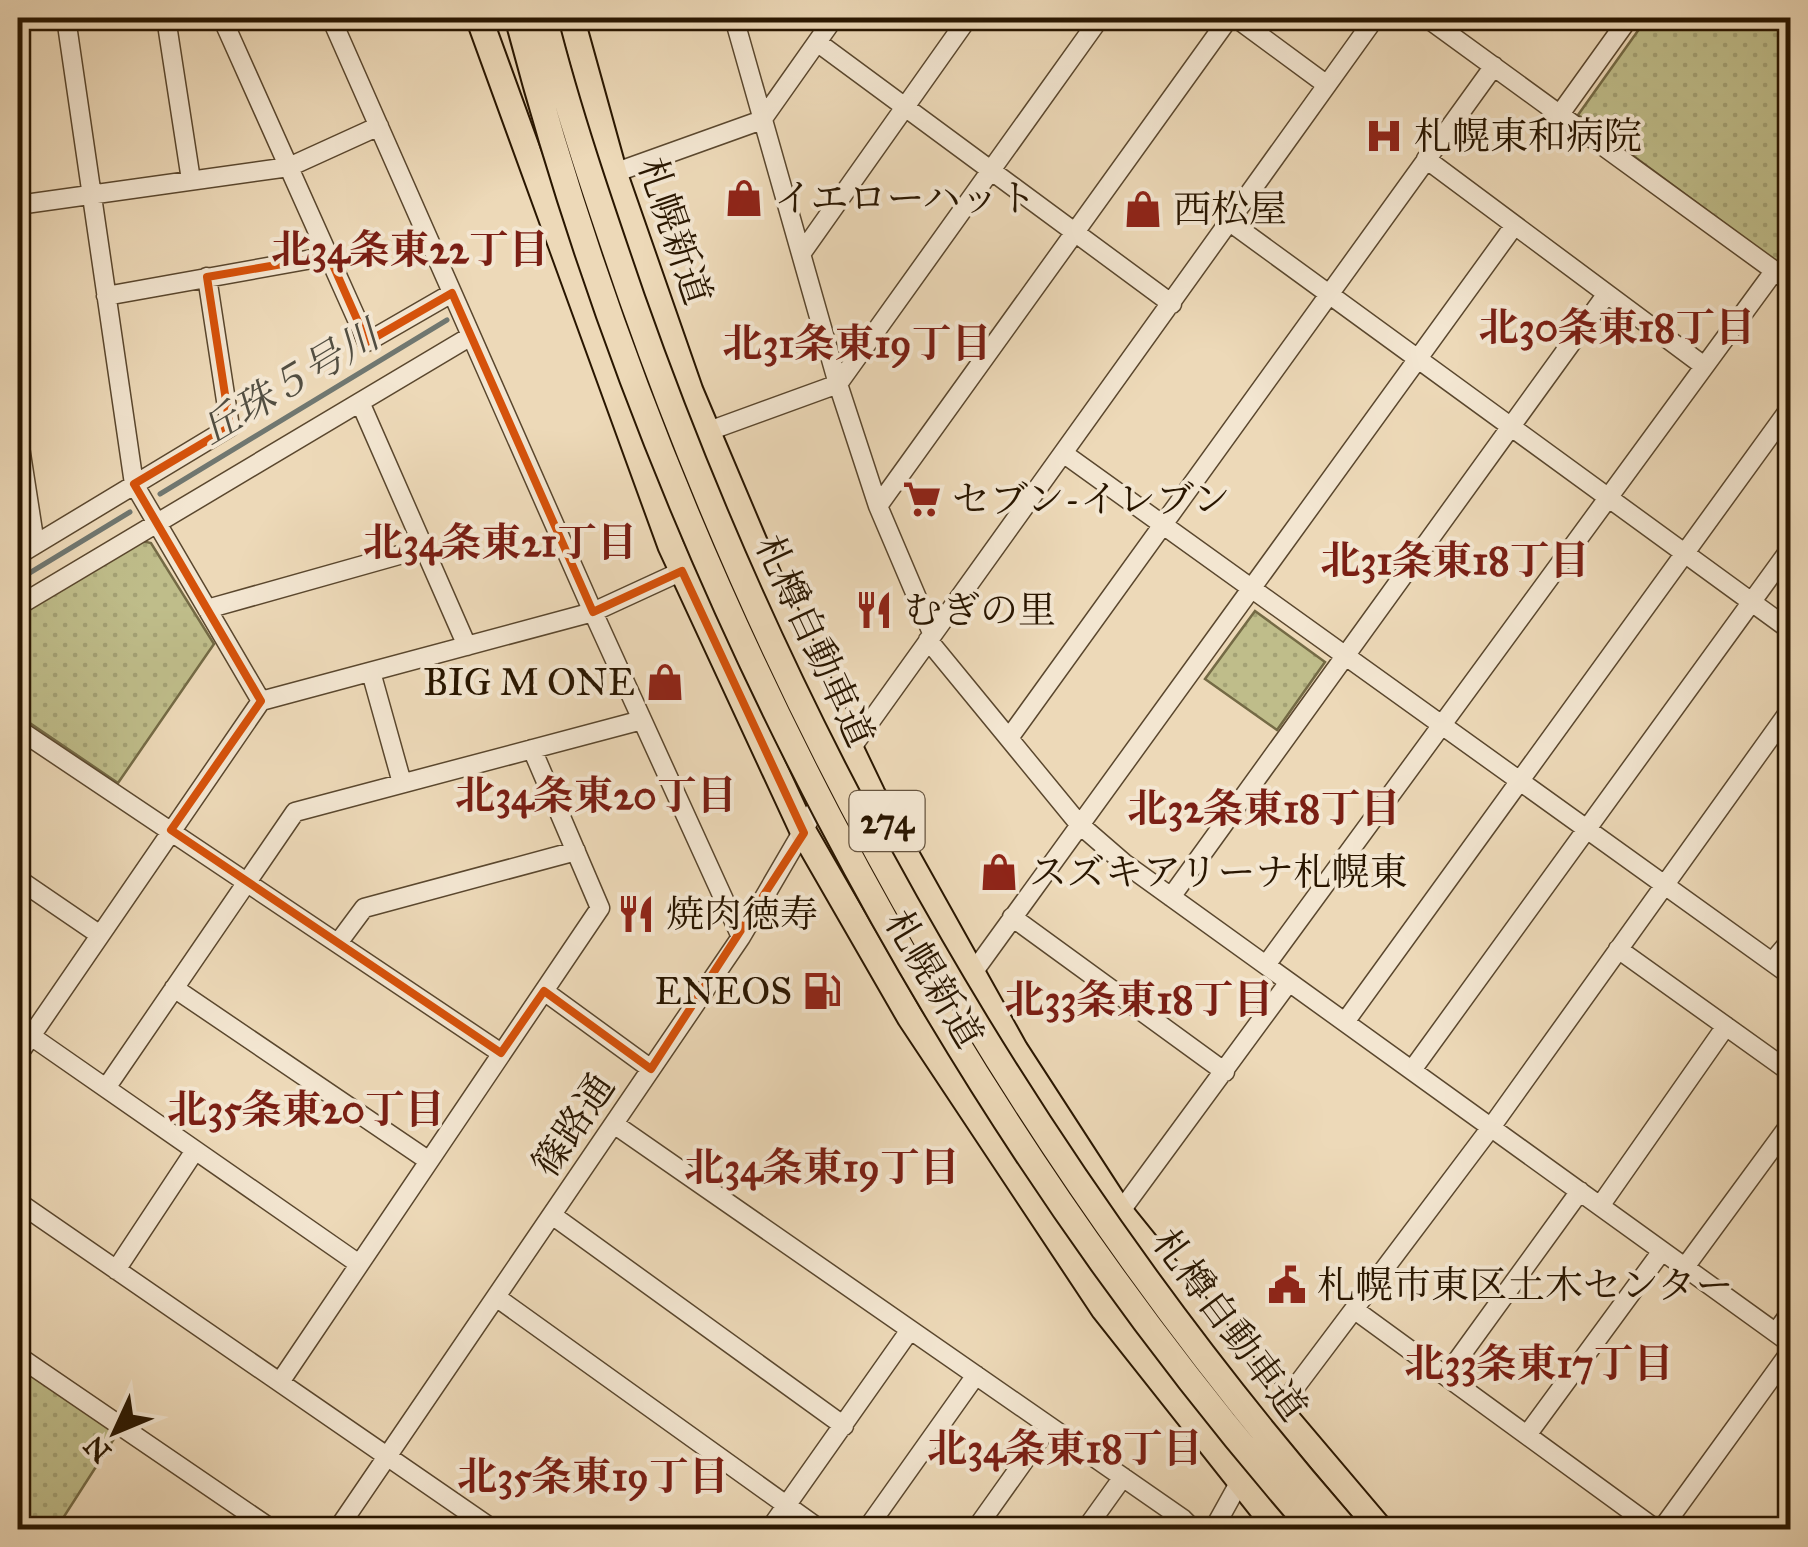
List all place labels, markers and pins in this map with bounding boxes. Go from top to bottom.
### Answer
place label: 札幌東和病院 [1414,113,1642,159]
hospital icon: 札幌東和病院 [1363,115,1405,157]
place label: イエローハット [774,175,1037,221]
shop icon: イエローハット [723,177,765,219]
place label: 西松屋 [1173,186,1287,232]
shop icon: 西松屋 [1122,188,1164,230]
place label: セブン-イレブン [952,476,1231,522]
supermarket icon: セブン-イレブン [901,478,943,520]
place label: むぎの里 [904,587,1056,633]
restaurant icon: むぎの里 [853,589,895,631]
place label: BIG M ONE [423,659,635,705]
shop icon: BIG M ONE [644,661,686,703]
place label: スズキアリーナ札幌東 [1029,849,1407,895]
shop icon: スズキアリーナ札幌東 [978,851,1020,893]
place label: 焼肉徳寿 [666,891,818,937]
restaurant icon: 焼肉徳寿 [615,893,657,935]
place label: ENEOS [655,968,792,1014]
fuel station icon: ENEOS [801,970,843,1012]
place label: 札幌市東区土木センター [1317,1262,1733,1308]
public building icon: 札幌市東区土木センター [1266,1264,1308,1306]

